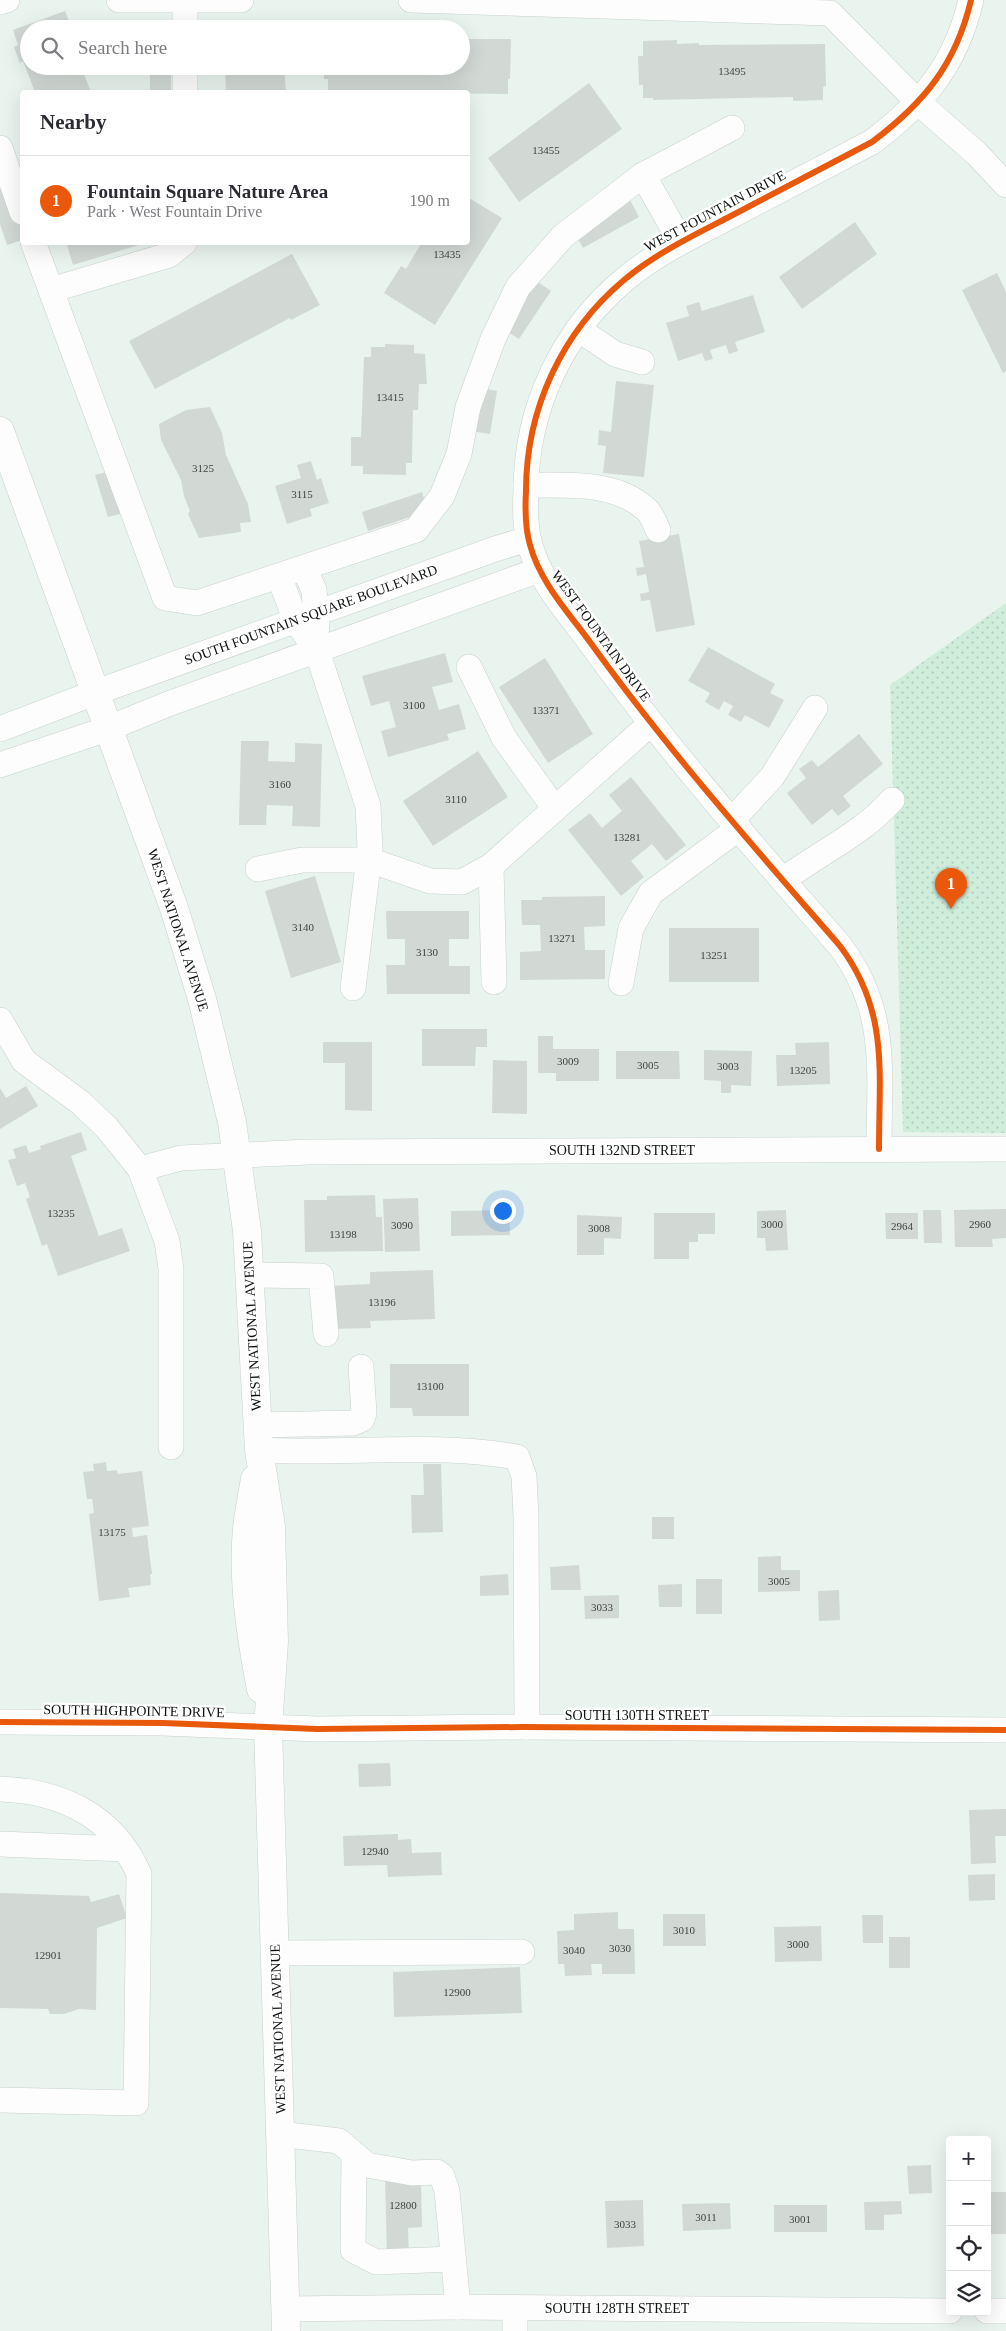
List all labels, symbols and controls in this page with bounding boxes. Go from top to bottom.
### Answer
search box [20,20,470,75]
icon: search [38,34,66,62]
text: Search here [78,37,167,58]
house number: 13495 [718,65,746,77]
text: Nearby [40,110,107,134]
house number: 13455 [532,144,560,156]
street label: WEST FOUNTAIN DRIVE [642,167,788,255]
text: Fountain Square Nature Area [87,181,328,202]
text: 1 [52,192,60,209]
text: 190 m [410,192,450,209]
text: Park · West Fountain Drive [87,203,262,220]
house number: 13435 [433,248,461,260]
house number: 13415 [376,391,404,403]
house number: 3125 [192,462,215,474]
house number: 3115 [291,488,313,500]
street label: SOUTH FOUNTAIN SQUARE BOULEVARD [182,562,440,668]
street label: WEST FOUNTAIN DRIVE [548,568,654,704]
house number: 3100 [403,699,426,711]
house number: 13371 [532,704,560,716]
house number: 3160 [269,778,292,790]
house number: 3110 [445,793,467,805]
house number: 13281 [613,831,641,843]
street label: WEST NATIONAL AVENUE [145,847,211,1013]
pin: 1 [935,868,967,909]
house number: 3140 [292,921,315,933]
house number: 13271 [548,932,576,944]
house number: 3130 [416,946,439,958]
house number: 13251 [700,949,728,961]
house number: 3009 [557,1055,580,1067]
house number: 3005 [637,1059,660,1071]
house number: 3003 [717,1060,740,1072]
house number: 13205 [789,1064,817,1076]
street label: SOUTH 132ND STREET [549,1143,696,1158]
your location [490,1198,516,1224]
house number: 13235 [47,1207,75,1219]
house number: 3000 [761,1218,784,1230]
house number: 2960 [969,1218,992,1230]
house number: 3090 [391,1219,414,1231]
house number: 2964 [891,1220,914,1232]
house number: 3008 [588,1222,611,1234]
house number: 13198 [329,1228,357,1240]
street label: WEST NATIONAL AVENUE [240,1241,264,1411]
house number: 13196 [368,1296,396,1308]
house number: 13100 [416,1380,444,1392]
house number: 13175 [98,1526,126,1538]
house number: 3005 [768,1575,791,1587]
house number: 3033 [591,1601,614,1613]
street label: SOUTH HIGHPOINTE DRIVE [43,1702,225,1720]
street label: SOUTH 130TH STREET [565,1708,710,1723]
house number: 12940 [361,1845,389,1857]
house number: 3010 [673,1924,696,1936]
house number: 3000 [787,1938,810,1950]
house number: 3030 [609,1942,632,1954]
street label: WEST NATIONAL AVENUE [268,1944,288,2114]
house number: 3040 [563,1944,586,1956]
house number: 12901 [34,1949,62,1961]
house number: 12900 [443,1986,471,1998]
map controls [946,2136,991,2316]
button: + [946,2136,991,2181]
button: − [946,2181,991,2226]
house number: 12800 [389,2199,417,2211]
house number: 3011 [695,2211,717,2223]
house number: 3001 [789,2213,811,2225]
house number: 3033 [614,2218,637,2230]
button: locate [946,2226,991,2271]
button: layers [946,2271,991,2316]
street label: SOUTH 128TH STREET [545,2301,690,2316]

